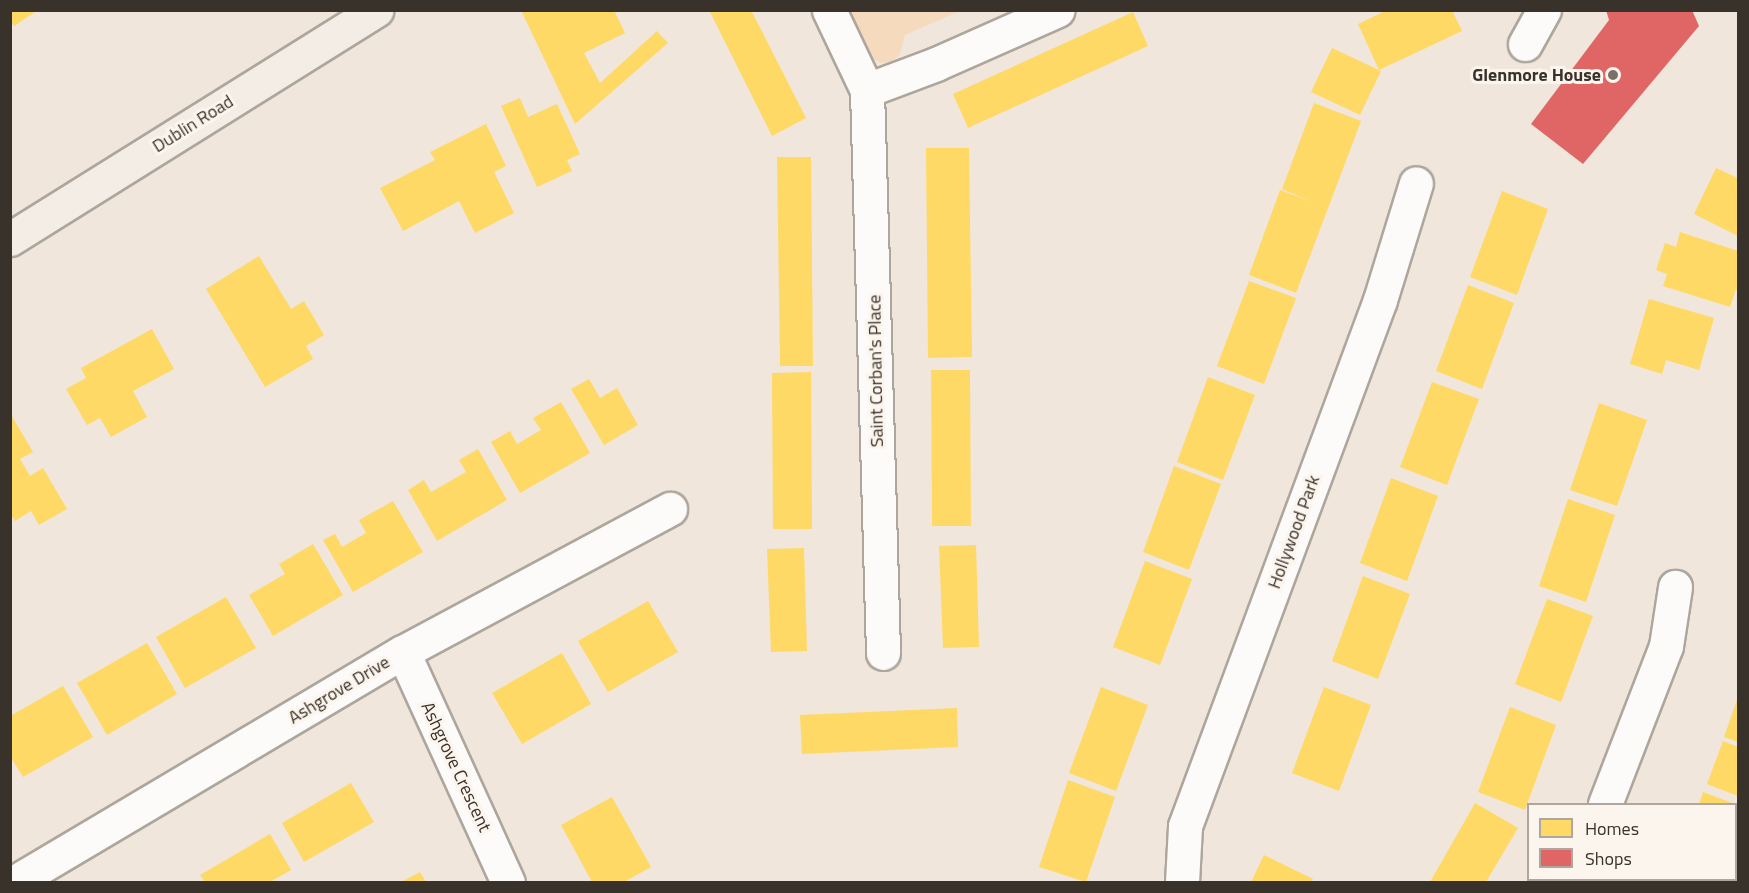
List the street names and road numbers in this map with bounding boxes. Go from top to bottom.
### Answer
street label: Dublin Road [149,91,237,157]
street label: Saint Corban's Place [864,295,888,447]
street label: Hollywood Park [1263,472,1325,592]
street label: Ashgrove Drive [284,651,394,729]
street label: Ashgrove Crescent [416,699,496,835]

